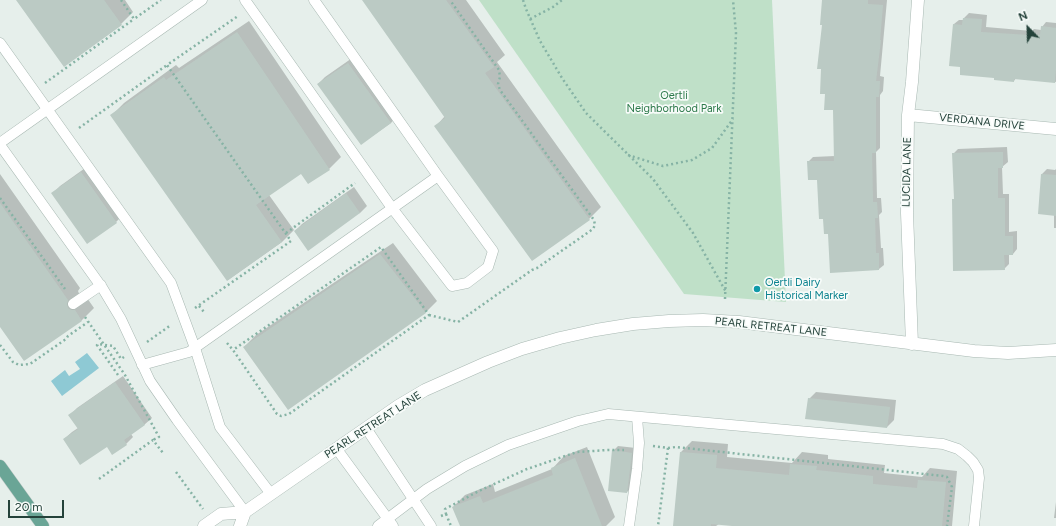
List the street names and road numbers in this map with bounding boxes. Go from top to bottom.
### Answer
street label: VERDANA DRIVE [938,111,1026,133]
street label: LUCIDA LANE [900,137,914,207]
street label: PEARL RETREAT LANE [714,315,828,339]
street label: PEARL RETREAT LANE [322,389,424,461]

